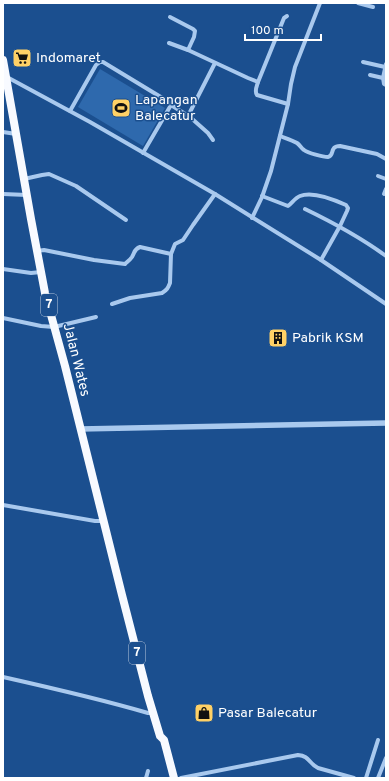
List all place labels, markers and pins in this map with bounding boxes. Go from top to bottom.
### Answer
supermarket icon: Indomaret [11,47,33,69]
place label: Indomaret [36,50,101,67]
place label: Lapangan Balecatur [135,92,198,125]
sports icon: Lapangan Balecatur [110,97,132,119]
building icon: Pabrik KSM [267,327,289,349]
place label: Pabrik KSM [292,330,364,347]
shop icon: Pasar Balecatur [193,702,215,724]
place label: Pasar Balecatur [218,705,318,722]

